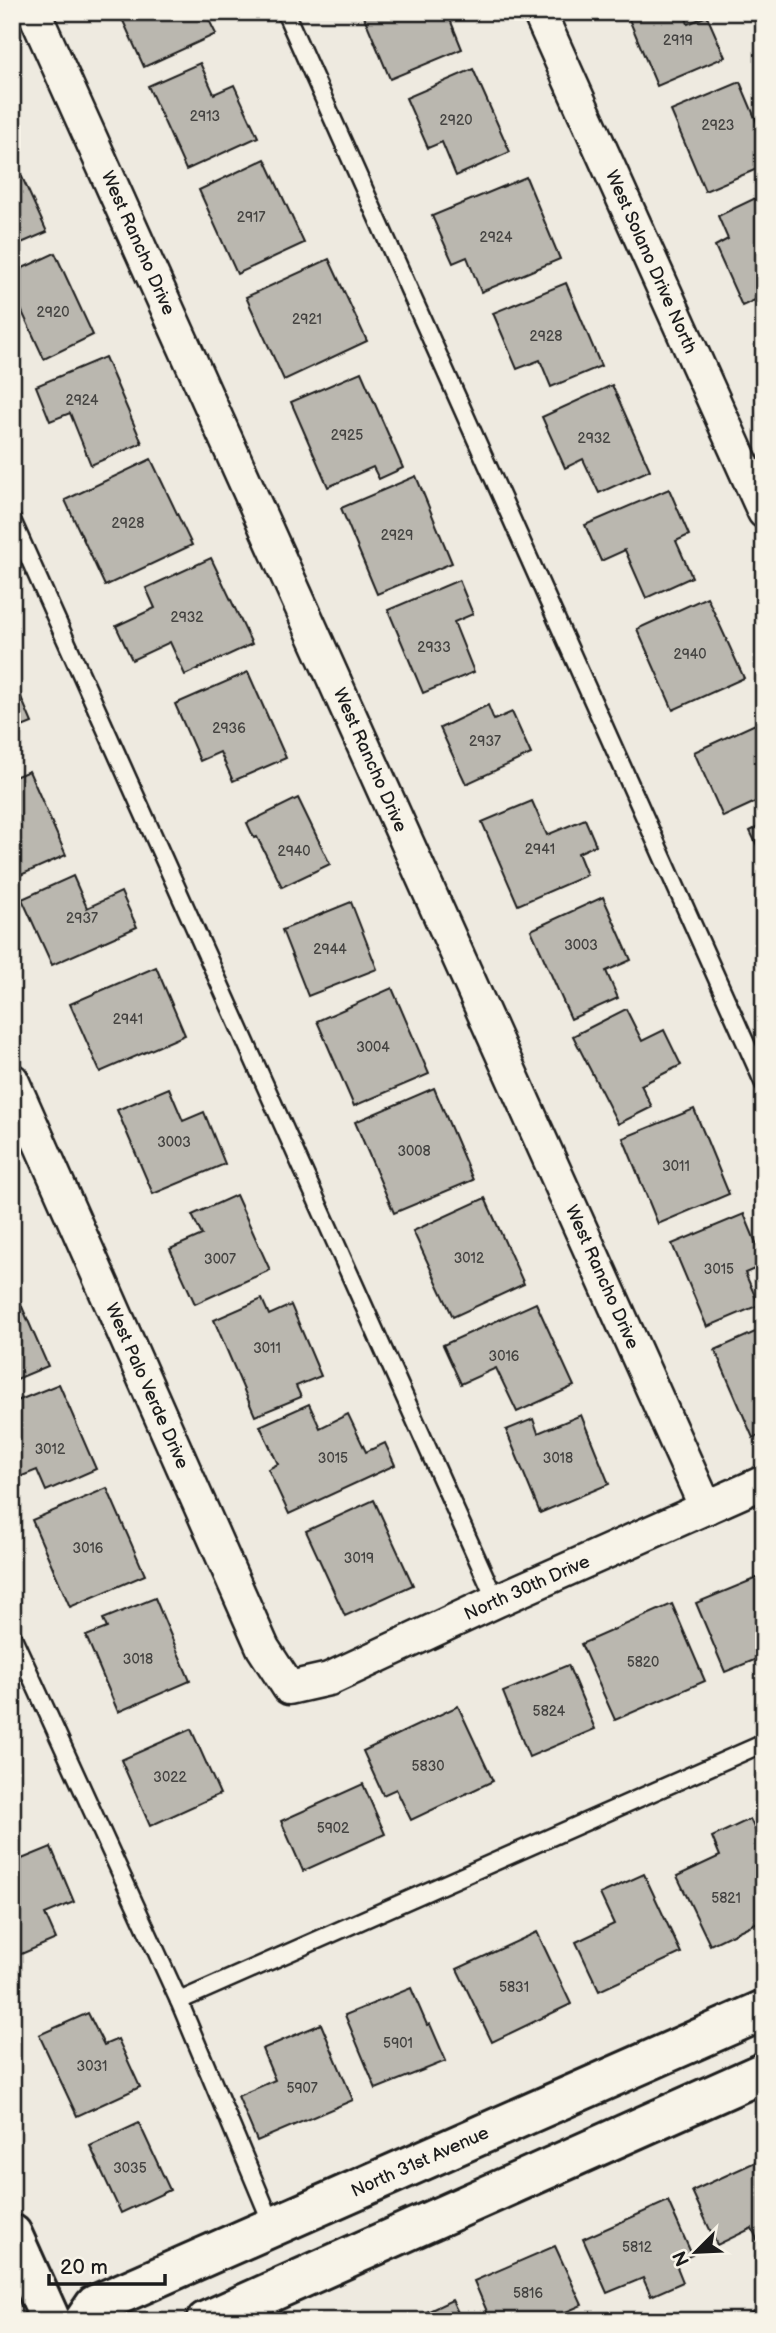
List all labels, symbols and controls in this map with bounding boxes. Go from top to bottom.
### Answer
house number: 2919 [663,32,693,49]
house number: 2913 [190,108,220,125]
house number: 2920 [440,112,472,129]
house number: 2923 [702,117,734,134]
street label: West Solano Drive North [601,167,701,357]
street label: West Rancho Drive [97,168,179,319]
house number: 2917 [237,209,265,226]
house number: 2924 [480,229,513,246]
house number: 2920 [37,304,69,321]
house number: 2921 [292,311,322,328]
house number: 2928 [530,328,562,345]
house number: 2924 [66,392,99,409]
house number: 2925 [331,427,363,444]
house number: 2932 [577,430,611,447]
house number: 2928 [112,515,144,532]
house number: 2929 [381,527,413,544]
house number: 2932 [170,609,204,626]
house number: 2933 [417,639,451,656]
house number: 2940 [673,646,707,663]
street label: West Rancho Drive [329,685,411,836]
house number: 2936 [212,720,246,737]
house number: 2937 [469,733,501,750]
house number: 2941 [525,841,555,858]
house number: 2940 [277,843,311,860]
house number: 2937 [66,910,98,927]
house number: 3003 [564,937,598,954]
house number: 2944 [313,941,347,958]
house number: 2941 [113,1011,143,1028]
house number: 3004 [356,1039,390,1056]
house number: 3003 [157,1134,191,1151]
house number: 3008 [397,1143,431,1160]
house number: 3011 [662,1158,690,1175]
street label: West Rancho Drive [561,1202,643,1353]
house number: 3012 [454,1250,485,1267]
house number: 3007 [204,1251,236,1268]
house number: 3015 [704,1261,734,1278]
street label: West Palo Verde Drive [101,1300,193,1472]
house number: 3011 [253,1340,281,1357]
house number: 3016 [489,1348,520,1365]
house number: 3012 [35,1441,66,1458]
house number: 3015 [318,1450,348,1467]
house number: 3018 [543,1450,573,1467]
house number: 3016 [73,1540,104,1557]
house number: 3019 [344,1550,374,1567]
street label: North 30th Drive [461,1551,593,1625]
house number: 3018 [123,1651,153,1668]
house number: 5820 [627,1654,659,1671]
house number: 5824 [533,1703,566,1720]
house number: 5830 [411,1758,445,1775]
house number: 3022 [153,1769,187,1786]
house number: 5902 [317,1820,350,1837]
house number: 5821 [711,1890,741,1907]
house number: 5831 [499,1979,529,1996]
house number: 5901 [383,2035,413,2052]
house number: 3031 [77,2058,107,2075]
house number: 5907 [286,2080,318,2097]
street label: North 31st Avenue [348,2122,492,2202]
house number: 3035 [113,2160,147,2177]
north arrow [660,2218,730,2288]
house number: 5812 [622,2239,653,2256]
scale bar [49,2242,164,2286]
text: N [668,2247,695,2270]
text: 20 m [60,2255,108,2280]
house number: 5816 [513,2285,544,2302]

